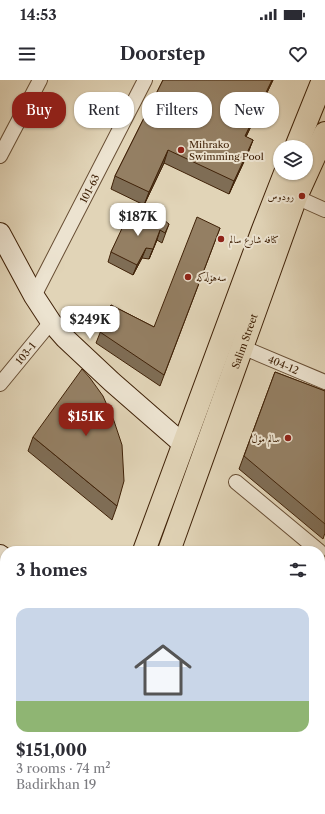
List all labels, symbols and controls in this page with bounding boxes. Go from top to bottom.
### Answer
text: 14:53 [20,5,57,24]
icon: menu [16,43,38,65]
text: Doorstep [120,43,205,65]
icon: heart [287,43,309,65]
chip: Buy [12,92,66,128]
chip: Rent [74,92,134,128]
chip: Filters [142,92,212,128]
chip: New [220,92,279,128]
place label: Mihrako Swimming Pool [189,138,264,163]
map controls [273,140,313,180]
button: layers [273,140,313,180]
marker: Mihrako Swimming Pool [176,145,186,155]
street label: 101-63 [77,172,103,205]
place label: رودوس [268,190,294,203]
marker: رودوس [297,191,307,201]
pin: $187K [110,203,166,237]
text: $187K [119,208,157,224]
place label: كنافه شارع سالم [229,233,279,249]
marker: كنافه شارع سالم [216,234,226,244]
place label: سەهۆڵەکە [196,271,227,284]
marker: سەهۆڵەکە [183,272,193,282]
pin: $249K [62,306,118,340]
text: $249K [70,311,110,327]
street label: Salim Street [229,312,261,371]
street label: 103-1 [13,339,39,367]
street label: 404-12 [266,353,301,377]
pin: $151K [58,403,114,437]
text: $151K [68,408,104,424]
place label: سالم مۆڵ [252,432,280,448]
marker: سالم مۆڵ [283,433,293,443]
icon: filters [287,559,309,581]
text: 3 homes [16,560,87,580]
icon: home [127,634,199,706]
text: $151,000 [16,740,87,760]
text: 3 rooms · 74 m² [16,760,111,776]
text: Badirkhan 19 [16,776,96,792]

